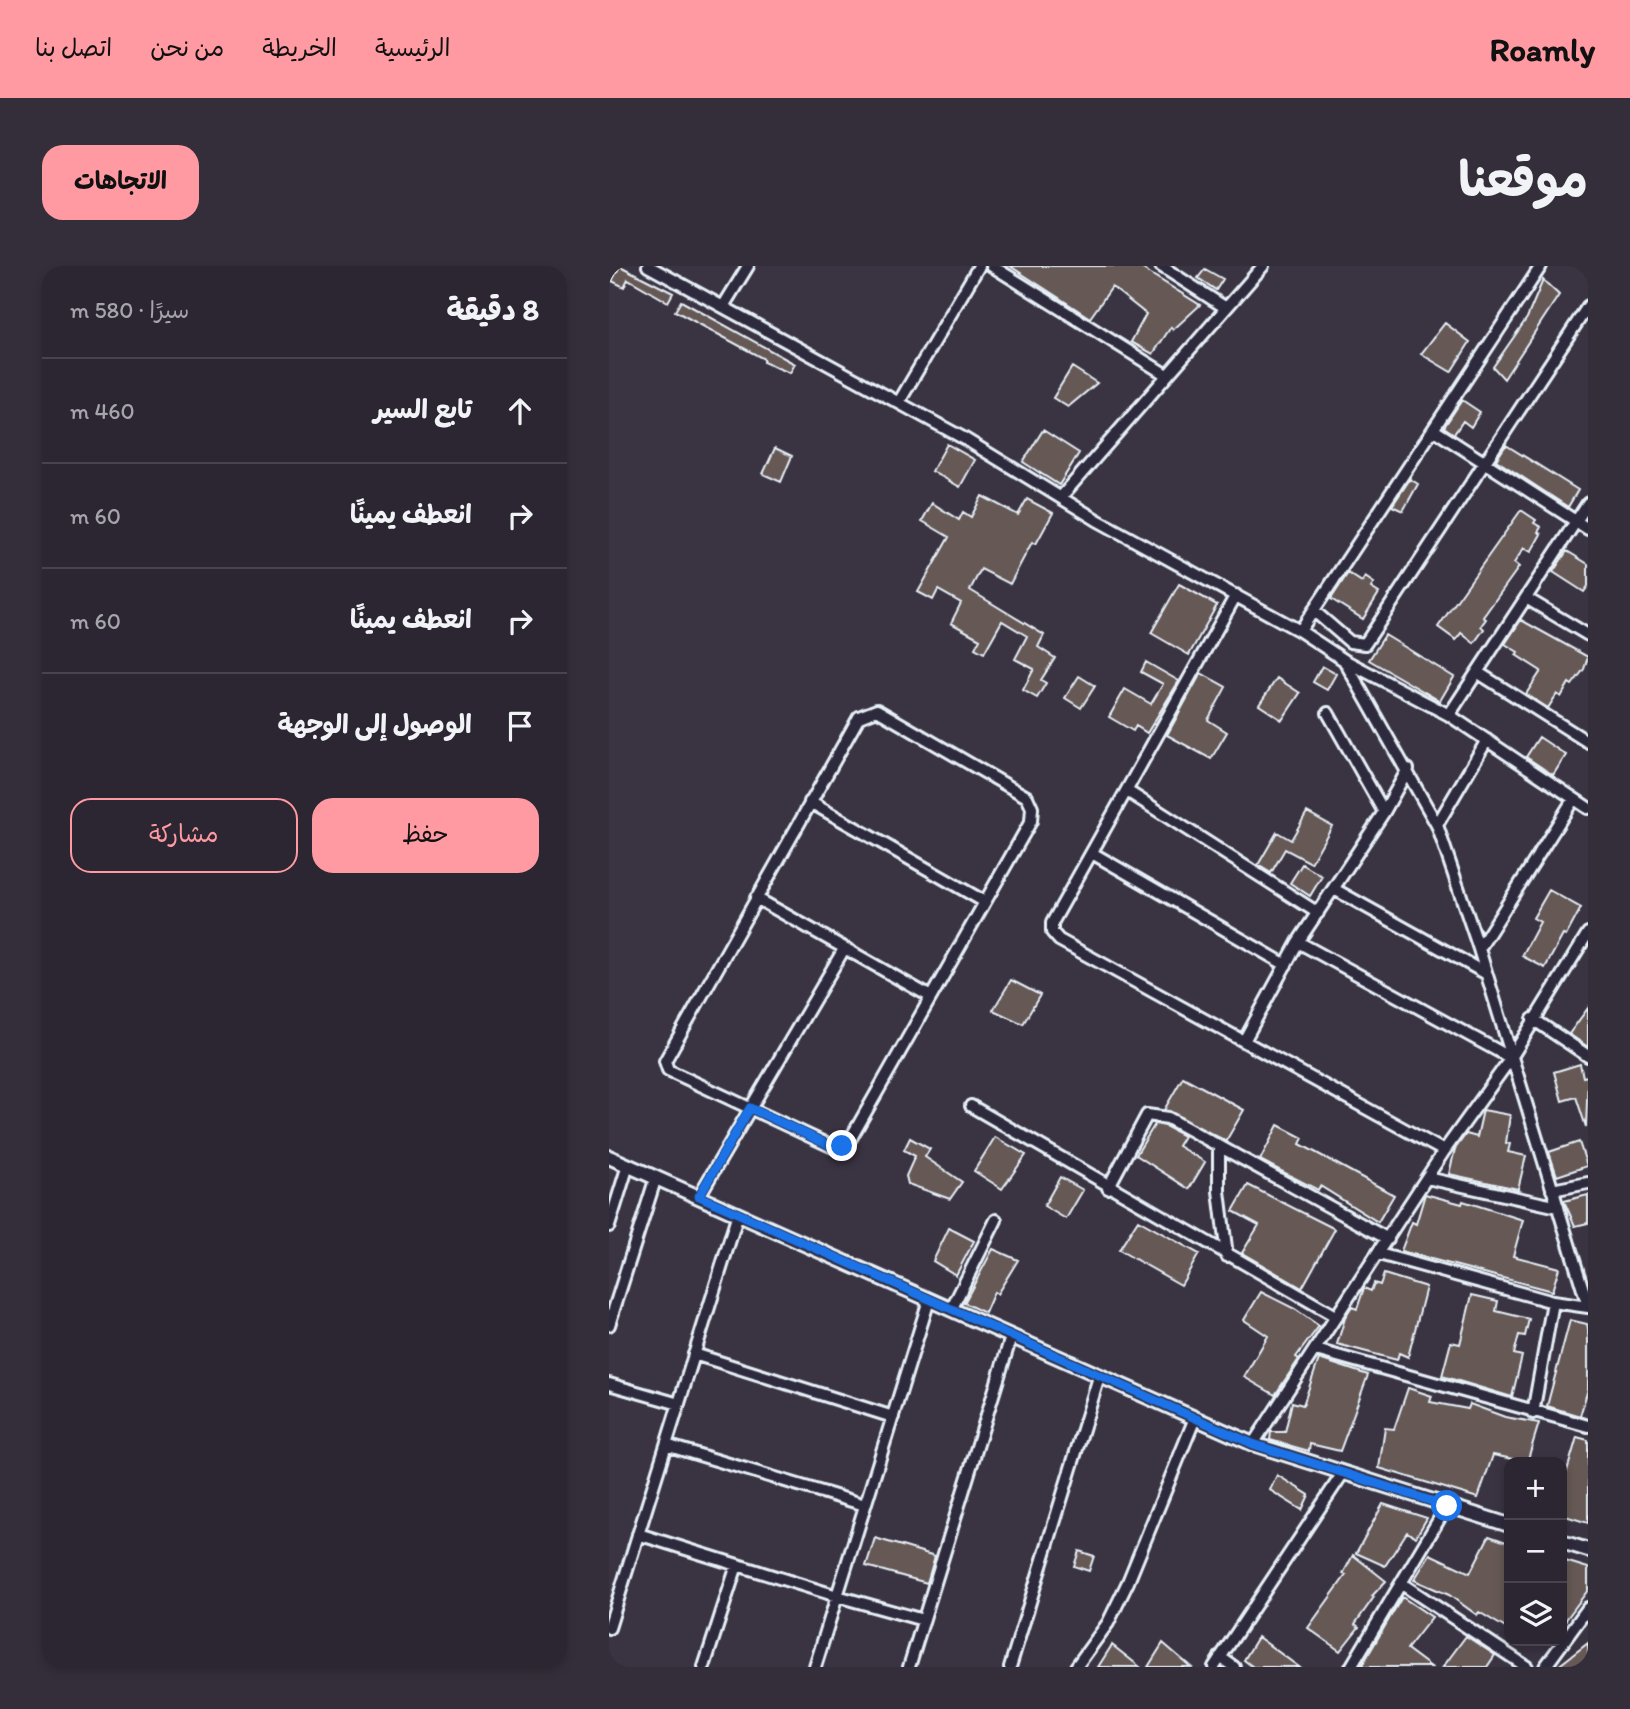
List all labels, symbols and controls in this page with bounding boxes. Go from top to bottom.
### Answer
text: Roamly [1489,30,1595,69]
text: اتصل بنا [35,33,112,62]
text: من نحن [150,33,224,62]
text: الخريطة [262,33,337,62]
text: الرئيسية [375,33,450,62]
button: الاتجاهات [42,145,199,220]
text: موقعنا [1458,149,1588,208]
text: 8 دقيقة [447,291,539,328]
text: سيرًا · 580 m [70,296,189,324]
icon: ahead [501,392,539,430]
text: تابع السير [374,393,472,425]
text: 460 m [70,397,135,425]
icon: right [501,497,539,535]
text: انعطف يمينًا [350,498,472,530]
text: 60 m [70,502,121,530]
icon: right [501,602,539,640]
text: انعطف يمينًا [350,603,472,635]
text: 60 m [70,607,121,635]
icon: arrive [501,707,539,745]
text: الوصول إلى الوجهة [278,708,472,740]
button: مشاركة [70,798,298,873]
button: حفظ [312,798,539,873]
route end [826,1130,857,1161]
map controls [1504,1457,1567,1646]
button: + [1504,1457,1567,1520]
route start [1431,1490,1462,1521]
button: − [1504,1520,1567,1583]
button: layers [1504,1583,1567,1646]

